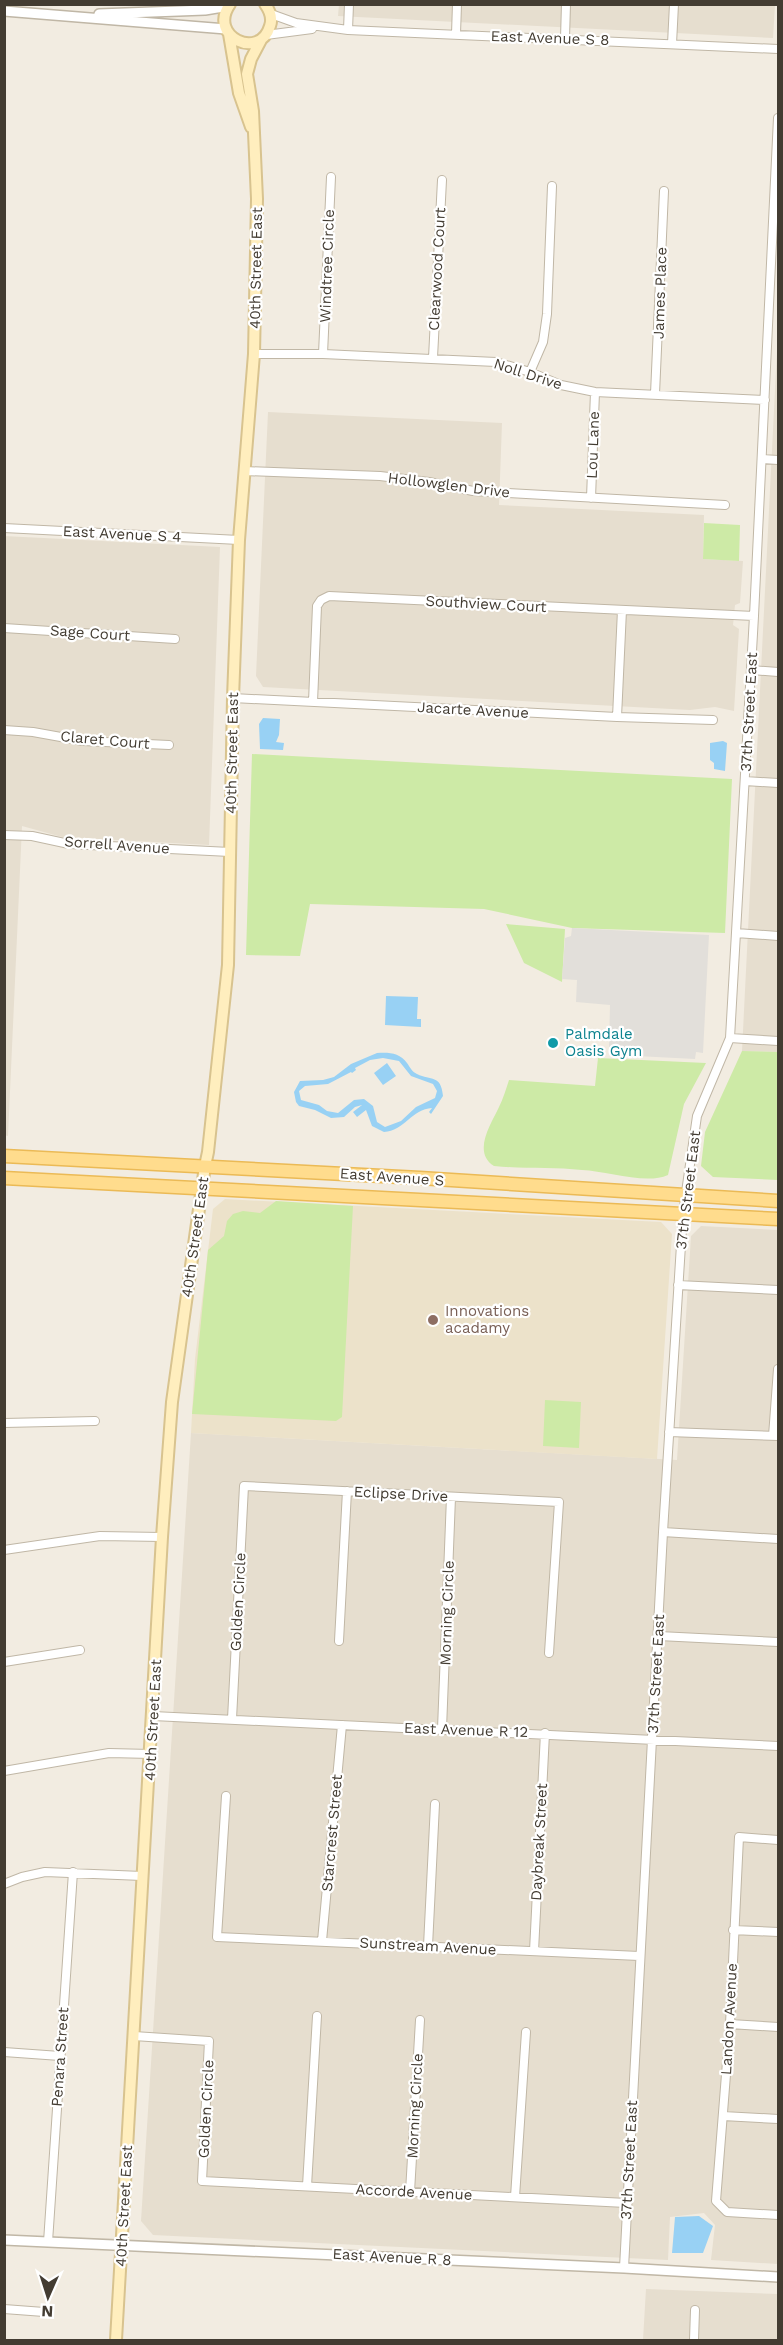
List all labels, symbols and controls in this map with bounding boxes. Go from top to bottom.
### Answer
street label: East Avenue S 8 [490,27,610,49]
street label: 40th Street East [246,206,266,329]
street label: Clearwood Court [425,206,449,331]
street label: Windtree Circle [316,209,338,323]
street label: James Place [649,247,671,339]
street label: Noll Drive [491,354,565,394]
street label: Lou Lane [583,411,603,479]
street label: Hollowglen Drive [387,469,511,501]
street label: East Avenue S 4 [62,522,182,546]
street label: Southview Court [425,592,548,616]
street label: Sage Court [49,621,131,645]
street label: 37th Street East [737,651,761,772]
street label: 40th Street East [222,691,242,814]
street label: Jacarte Avenue [417,698,529,722]
street label: Claret Court [60,727,151,753]
street label: Sorrell Avenue [64,832,170,858]
place label: Palmdale Oasis Gym [565,1025,642,1060]
marker: Palmdale Oasis Gym [546,1036,560,1050]
street label: 37th Street East [672,1129,704,1251]
street label: East Avenue S [339,1164,445,1190]
street label: 40th Street East [178,1175,212,1299]
place label: Innovations acadamy [445,1302,529,1337]
marker: Innovations acadamy [426,1313,440,1327]
street label: Eclipse Drive [353,1483,449,1505]
street label: Golden Circle [226,1552,250,1652]
street label: Morning Circle [436,1560,458,1666]
street label: 37th Street East [644,1613,668,1734]
street label: 40th Street East [141,1658,165,1781]
street label: East Avenue R 12 [404,1719,528,1741]
street label: Starcrest Street [318,1773,346,1892]
street label: Daybreak Street [527,1782,551,1901]
street label: Sunstream Avenue [359,1933,497,1959]
street label: Landon Avenue [717,1963,741,2075]
street label: Penara Street [48,2006,73,2107]
street label: Morning Circle [403,2053,427,2159]
street label: Golden Circle [194,2059,218,2159]
street label: 37th Street East [617,2099,641,2220]
street label: 40th Street East [112,2144,136,2267]
street label: Accorde Avenue [355,2180,473,2204]
street label: East Avenue R 8 [332,2245,452,2269]
north arrow [18,2267,78,2327]
text: N [41,2302,54,2321]

